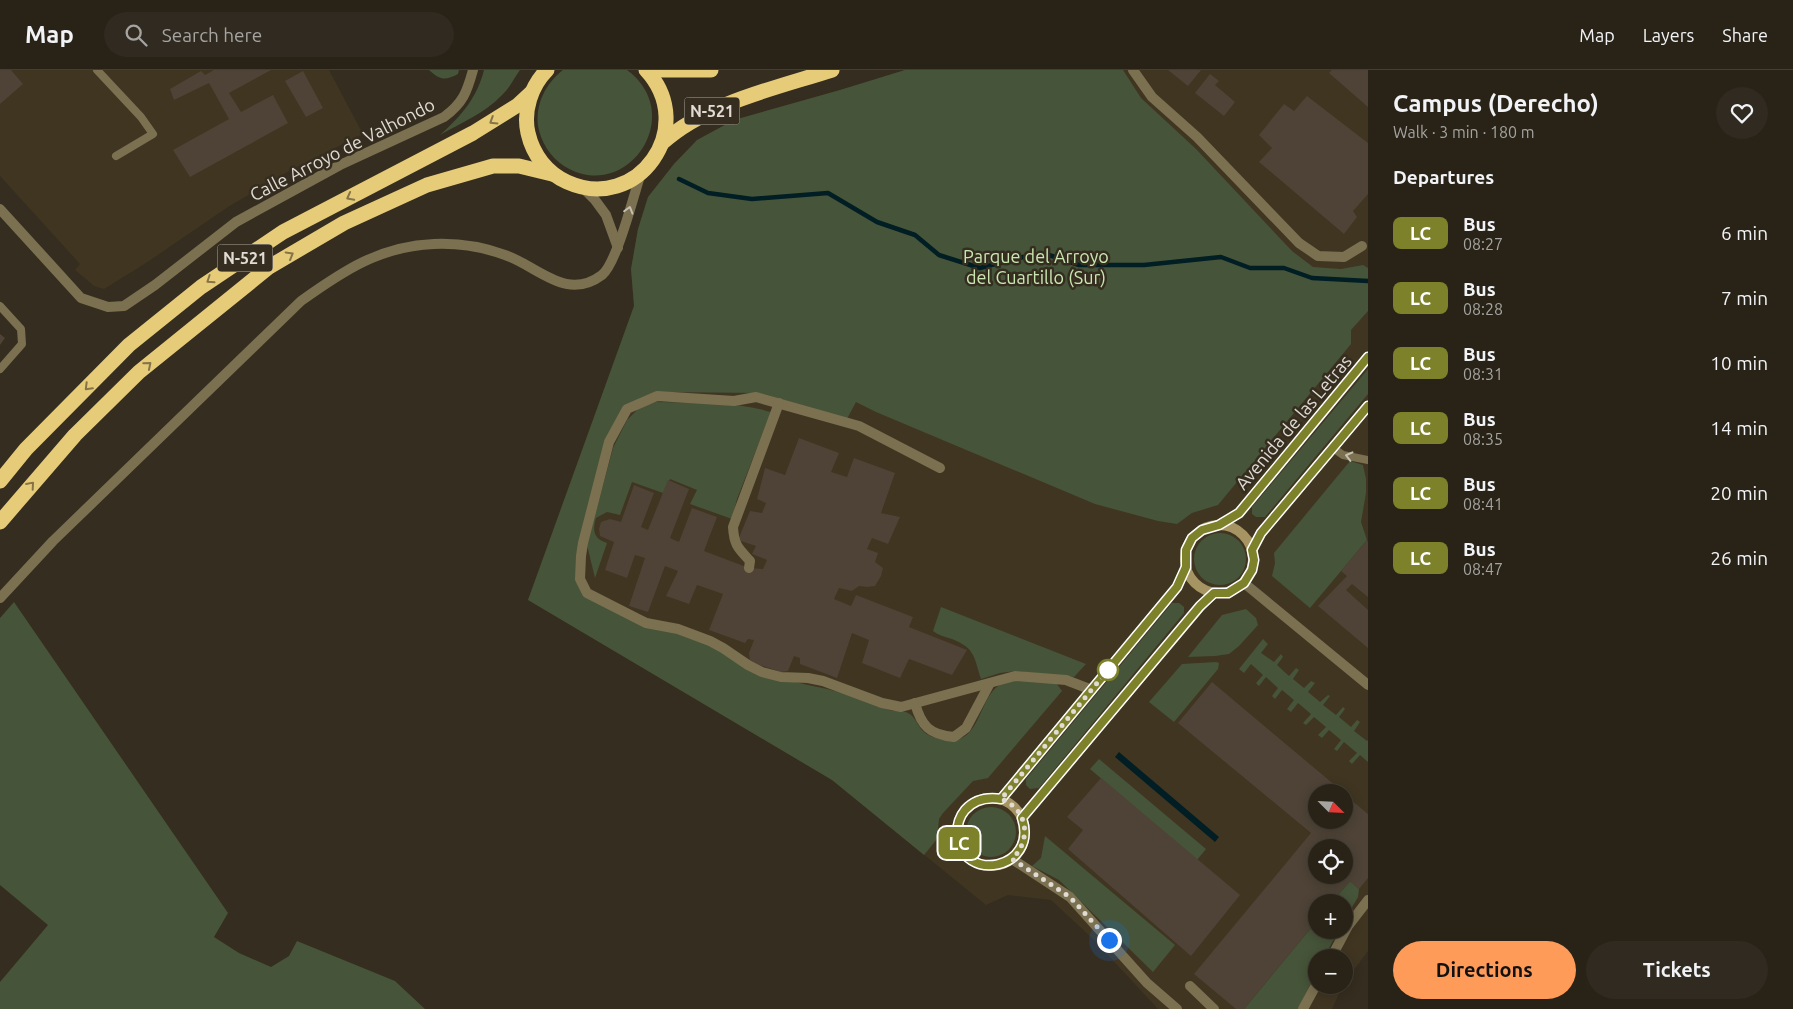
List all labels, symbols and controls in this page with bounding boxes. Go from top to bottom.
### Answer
search box [104,12,454,57]
text: Map [25,21,74,48]
icon: search [122,21,150,49]
text: Search here [162,24,262,46]
text: Map [1579,25,1615,45]
text: Layers [1643,25,1694,45]
text: Share [1722,25,1768,45]
button: heart [1716,87,1768,139]
text: Campus (Derecho) [1393,90,1599,117]
street label: Calle Arroyo de Valhondo [246,94,438,204]
road number: N-521 [684,97,740,124]
one-way arrow [489,114,498,124]
text: Walk · 3 min · 180 m [1393,123,1535,141]
text: Departures [1393,166,1494,188]
one-way arrow [346,191,355,201]
one-way arrow [623,207,633,215]
text: Bus [1463,213,1496,235]
text: 6 min [1721,222,1768,244]
text: LC [1410,223,1431,243]
text: 08:27 [1463,235,1503,253]
road number: N-521 [218,244,272,272]
park label: Parque del Arroyo del Cuartillo (Sur) [963,246,1109,288]
one-way arrow [285,251,294,261]
one-way arrow [207,274,216,284]
text: Bus [1463,278,1496,300]
text: 7 min [1721,287,1768,309]
text: LC [1410,288,1431,308]
text: 08:28 [1463,300,1503,318]
text: Bus [1463,343,1496,365]
street label: Avenida de las Letras [1231,351,1355,493]
text: 10 min [1710,352,1768,374]
text: LC [1410,353,1431,373]
one-way arrow [142,362,151,370]
text: 08:31 [1463,365,1503,383]
one-way arrow [85,381,94,390]
text: Bus [1463,408,1496,430]
text: 14 min [1710,417,1768,439]
text: LC [1410,418,1431,438]
text: 08:35 [1463,430,1503,448]
one-way arrow [1346,451,1354,461]
text: Bus [1463,473,1496,495]
one-way arrow [26,481,35,490]
text: 20 min [1710,482,1768,504]
text: LC [1410,483,1431,503]
text: 08:41 [1463,495,1503,513]
text: Bus [1463,538,1496,560]
text: 26 min [1710,547,1768,569]
text: LC [1410,548,1431,568]
text: 08:47 [1463,560,1503,578]
unlabelled marker [1097,659,1119,681]
north arrow [1308,784,1352,829]
map controls [1308,784,1353,994]
line badge: LC [936,827,982,859]
text: LC [949,833,970,853]
button: locate [1308,839,1353,884]
button: + [1308,894,1353,939]
your location [1097,928,1122,953]
button: Directions [1393,941,1576,999]
button: Tickets [1586,941,1768,999]
button: − [1308,949,1353,994]

